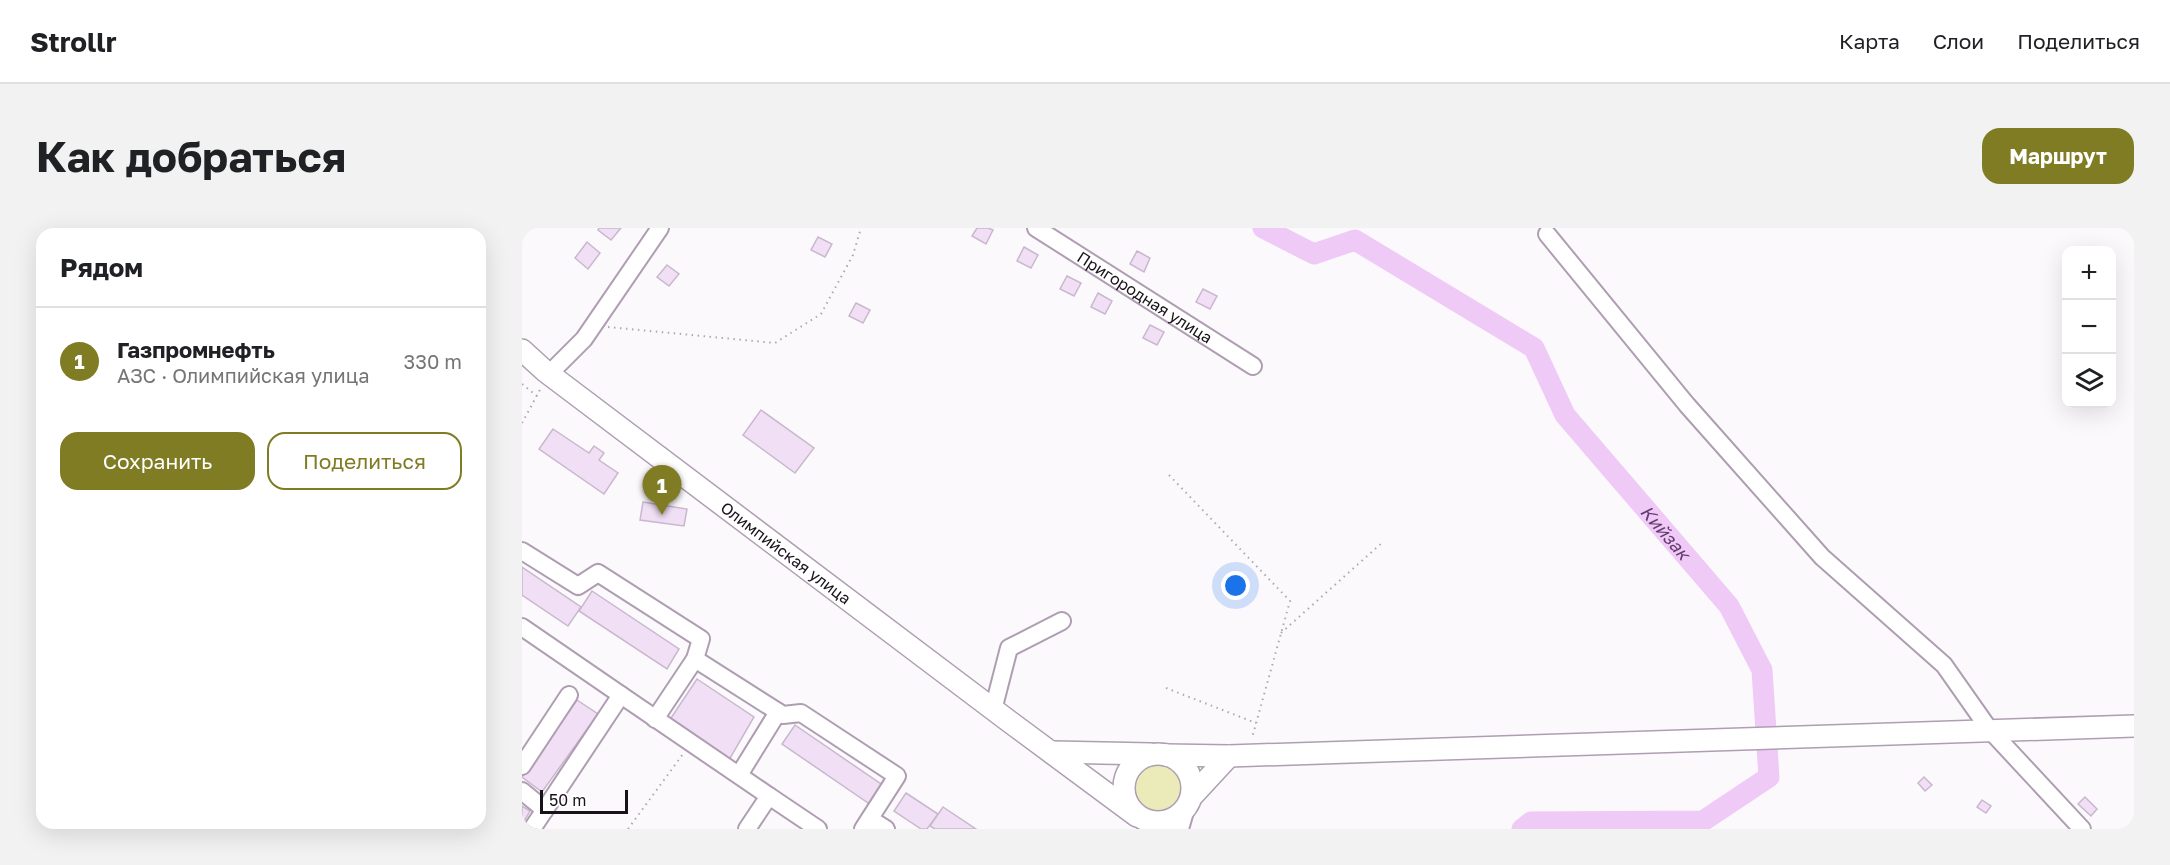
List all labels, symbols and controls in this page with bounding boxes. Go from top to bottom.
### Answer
text: Strollr [30,25,117,58]
text: Карта [1839,28,1900,54]
text: Слои [1933,28,1984,54]
text: Поделиться [2017,28,2140,54]
button: Маршрут [1982,128,2134,184]
text: Как добраться [36,131,346,181]
map controls [2062,246,2116,408]
button: + [2062,246,2116,300]
street label: Пригородная улица [1074,247,1216,348]
text: Рядом [60,252,143,283]
button: − [2062,300,2116,354]
text: Газпромнефть [117,336,275,363]
text: 1 [74,349,85,373]
text: 330 m [404,349,462,373]
button: layers [2062,354,2116,408]
text: АЗС · Олимпийская улица [117,363,370,387]
button: Сохранить [60,432,255,490]
button: Поделиться [267,432,462,490]
pin: 1 [642,466,682,515]
street label: Олимпийская улица [717,497,855,608]
water label: Кийзак [1636,501,1697,566]
your location [1221,571,1250,600]
scale bar [540,787,628,814]
text: 50 m [549,790,586,810]

